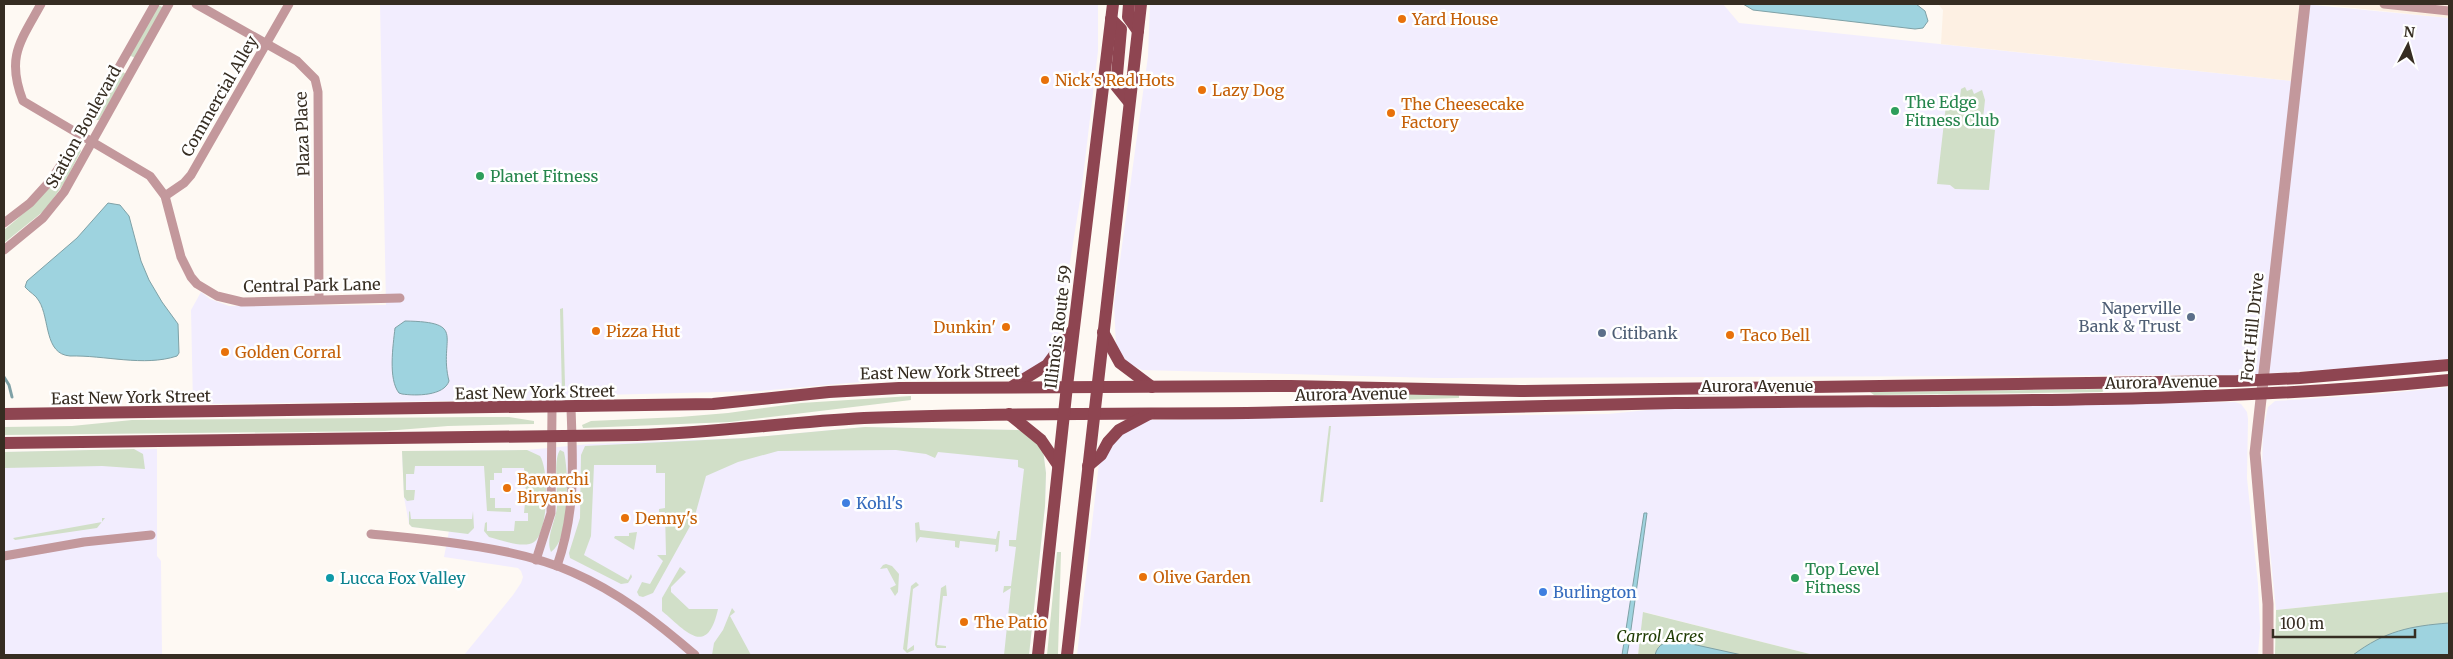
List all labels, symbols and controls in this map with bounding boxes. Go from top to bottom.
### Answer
place label: Yard House [1411,9,1498,29]
marker: Yard House [1396,13,1408,25]
north arrow [2383,20,2433,70]
text: N [2403,23,2416,42]
street label: Commercial Alley [176,31,262,160]
street label: Station Boulevard [41,62,125,192]
place label: Nick's Red Hots [1055,70,1175,90]
marker: Nick's Red Hots [1039,74,1051,86]
place label: Lazy Dog [1212,80,1285,100]
marker: Lazy Dog [1196,84,1208,96]
street label: Plaza Place [291,91,313,177]
place label: The Edge Fitness Club [1905,92,1999,130]
place label: The Cheesecake Factory [1401,94,1524,132]
marker: The Edge Fitness Club [1889,105,1901,117]
marker: The Cheesecake Factory [1385,107,1397,119]
place label: Planet Fitness [490,166,598,186]
marker: Planet Fitness [474,170,486,182]
street label: Illinois Route 59 [1040,264,1076,390]
street label: Fort Hill Drive [2236,272,2268,382]
street label: Central Park Lane [243,274,381,296]
place label: Naperville Bank & Trust [2079,298,2182,336]
marker: Naperville Bank & Trust [2185,311,2197,323]
place label: Dunkin' [933,317,996,337]
place label: Pizza Hut [606,321,681,341]
marker: Dunkin' [1000,321,1012,333]
place label: Citibank [1612,323,1678,343]
marker: Pizza Hut [590,325,602,337]
place label: Taco Bell [1740,325,1810,345]
marker: Citibank [1596,327,1608,339]
marker: Taco Bell [1724,329,1736,341]
place label: Golden Corral [235,342,341,362]
marker: Golden Corral [219,346,231,358]
street label: East New York Street [860,361,1021,383]
street label: Aurora Avenue [2104,371,2217,393]
street label: Aurora Avenue [1700,376,1813,396]
street label: East New York Street [455,381,616,403]
street label: Aurora Avenue [1294,383,1407,405]
street label: East New York Street [51,386,212,408]
place label: Bawarchi Biryanis [517,469,589,507]
marker: Bawarchi Biryanis [501,482,513,494]
place label: Kohl's [856,493,903,513]
marker: Kohl's [840,497,852,509]
place label: Denny's [635,508,698,528]
marker: Denny's [619,512,631,524]
place label: Top Level Fitness [1805,559,1879,597]
place label: Olive Garden [1153,567,1251,587]
place label: Lucca Fox Valley [340,568,466,588]
marker: Olive Garden [1137,571,1149,583]
marker: Lucca Fox Valley [324,572,336,584]
marker: Top Level Fitness [1789,572,1801,584]
place label: Burlington [1553,582,1637,602]
marker: Burlington [1537,586,1549,598]
scale bar [2273,606,2416,638]
place label: The Patio [974,612,1047,632]
text: 100 m [2280,614,2324,633]
marker: The Patio [958,616,970,628]
park label: Carrol Acres [1616,626,1704,646]

